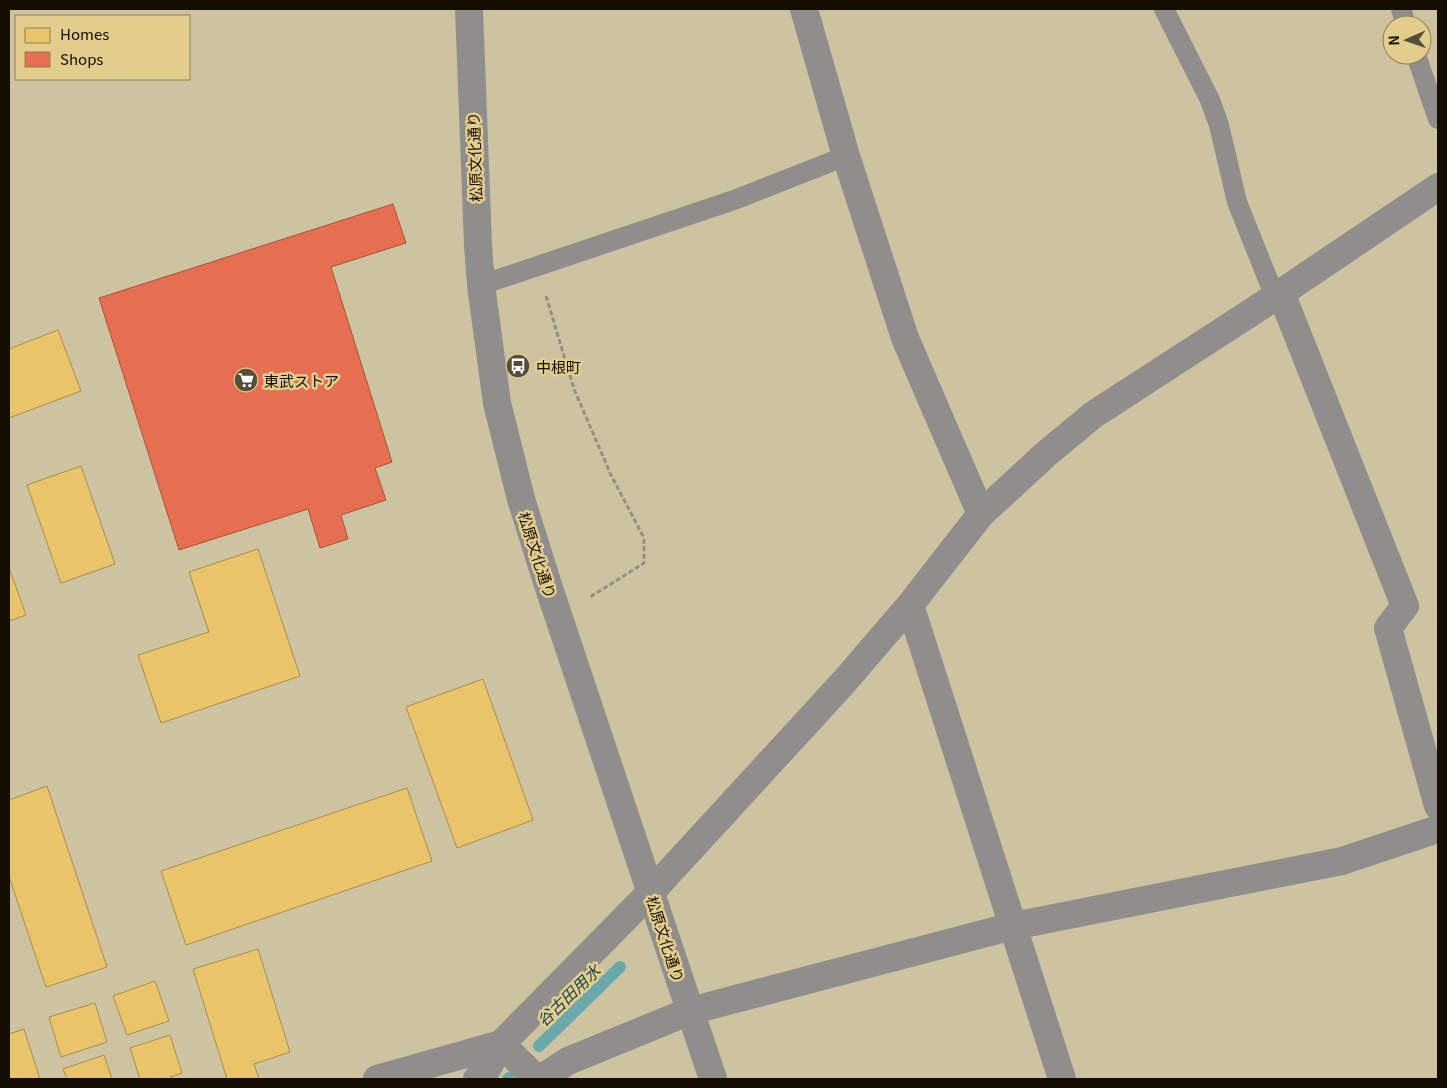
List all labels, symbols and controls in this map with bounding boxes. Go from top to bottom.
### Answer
legend [15,15,190,80]
north arrow [1382,15,1432,65]
text: Homes [60,23,109,44]
text: N [1383,35,1403,46]
text: Shops [60,48,103,69]
street label: 松原文化通り [462,112,486,202]
bus stop icon: 中根町 [505,353,531,379]
place label: 中根町 [536,356,581,377]
supermarket icon: 東武ストア [233,367,259,393]
place label: 東武ストア [264,370,339,391]
street label: 松原文化通り [514,509,562,601]
street label: 松原文化通り [642,893,690,985]
water label: 谷古田用水 [531,957,607,1031]

